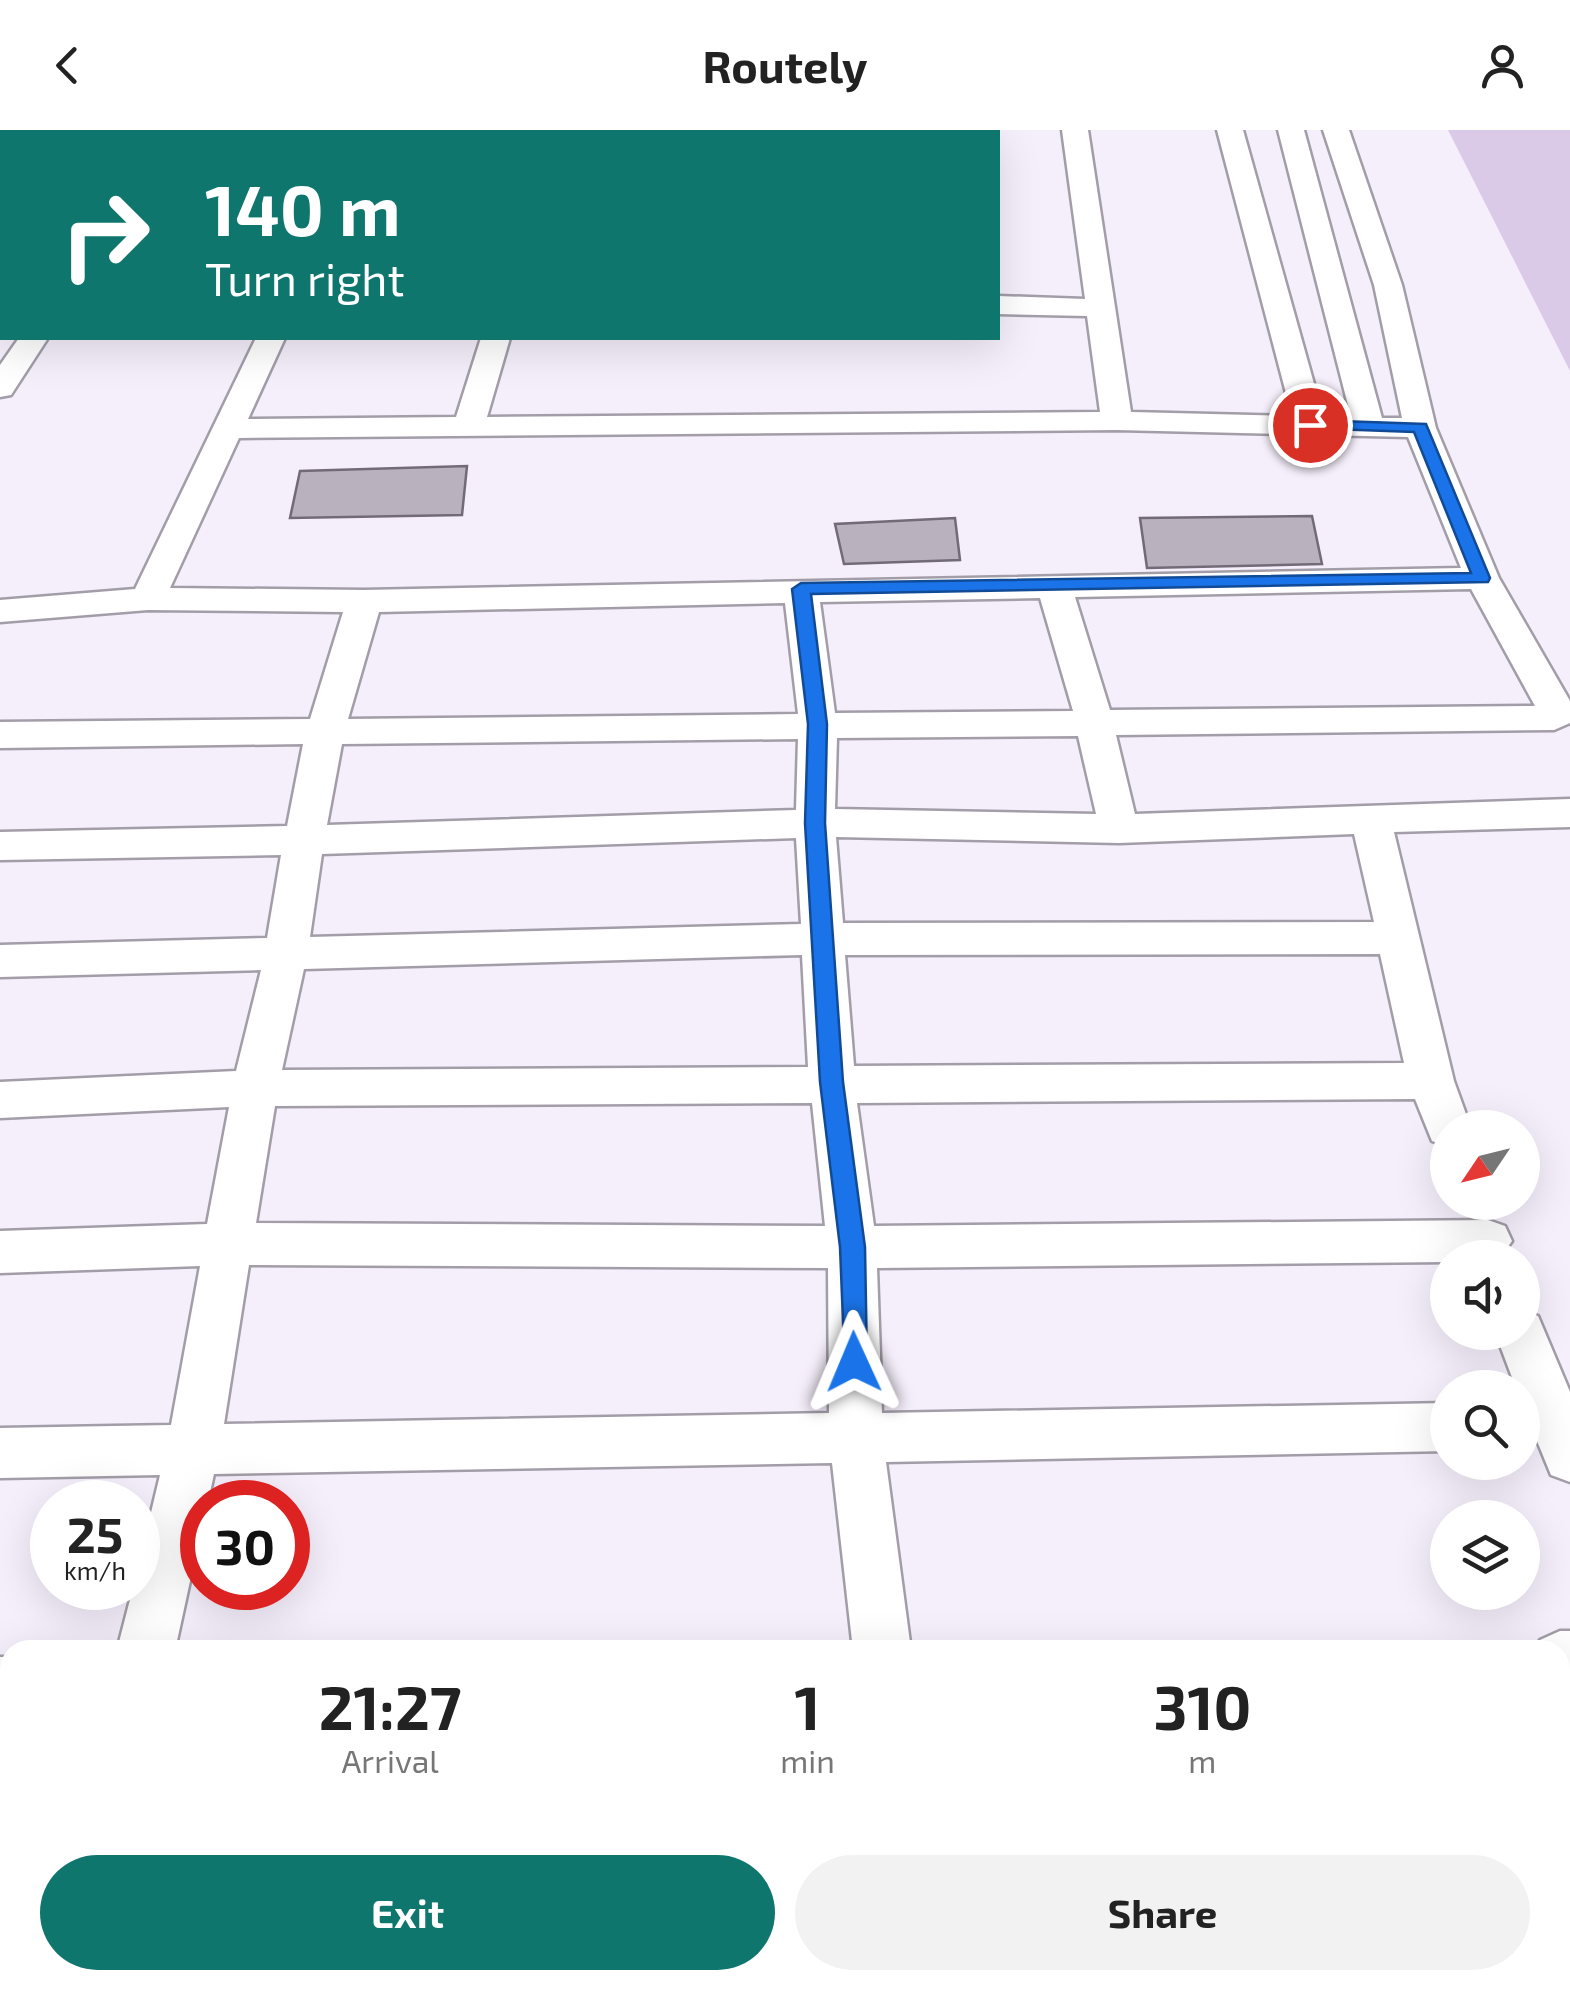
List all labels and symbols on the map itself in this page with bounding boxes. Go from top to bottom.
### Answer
pin [1268,383,1353,468]
north arrow [1430,1110,1540,1220]
position arrow [802,1310,906,1414]
speed limit sign: 30 [180,1480,310,1610]

